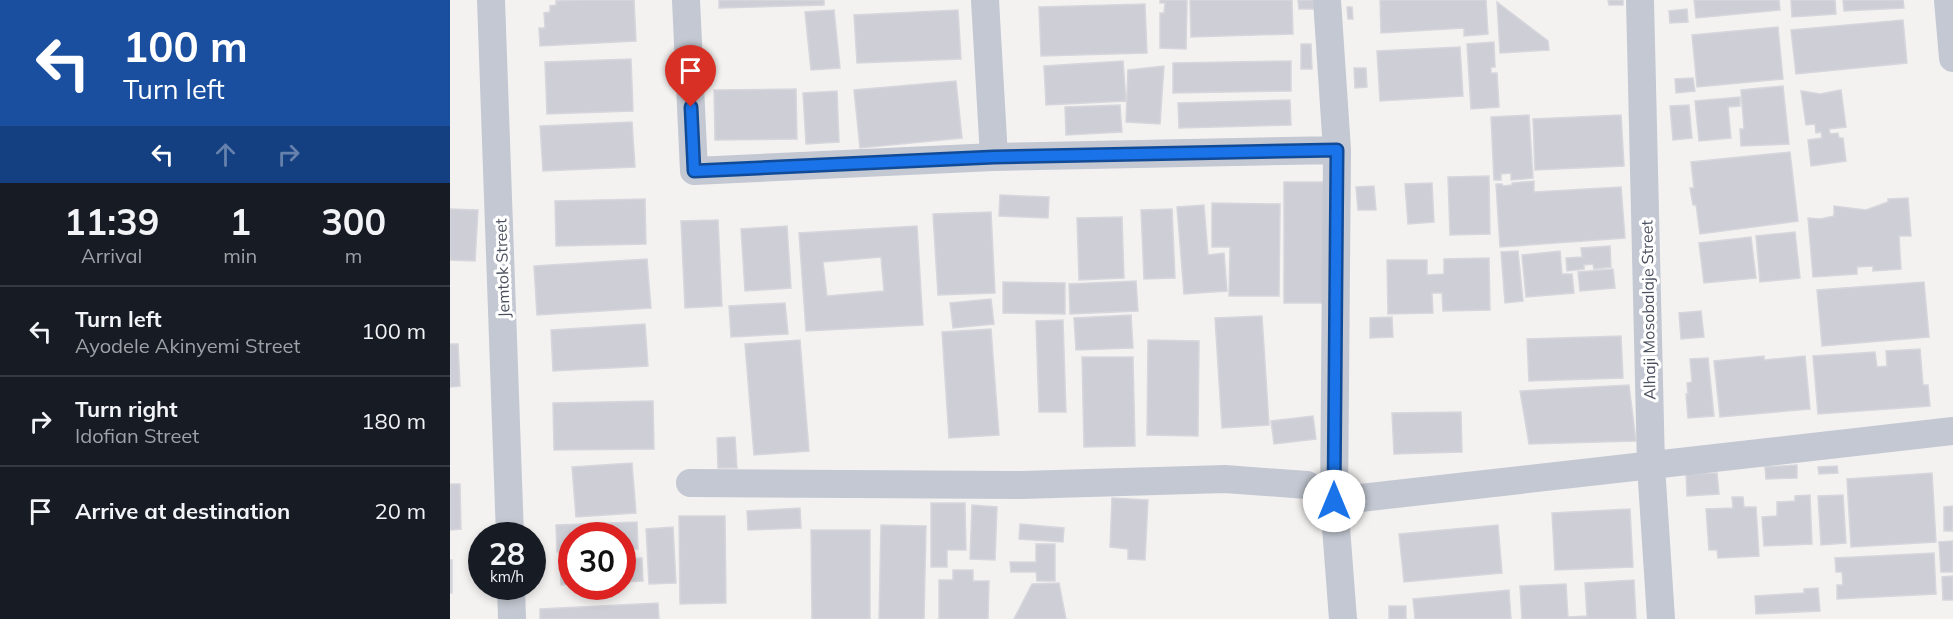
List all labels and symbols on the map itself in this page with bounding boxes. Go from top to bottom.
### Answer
pin [665,45,716,107]
street label: Jemtok Street [490,218,514,318]
street label: Alhaji Mosobalaje Street [1636,220,1660,400]
position arrow [1302,469,1366,533]
speed limit sign: 30 [558,522,636,600]

